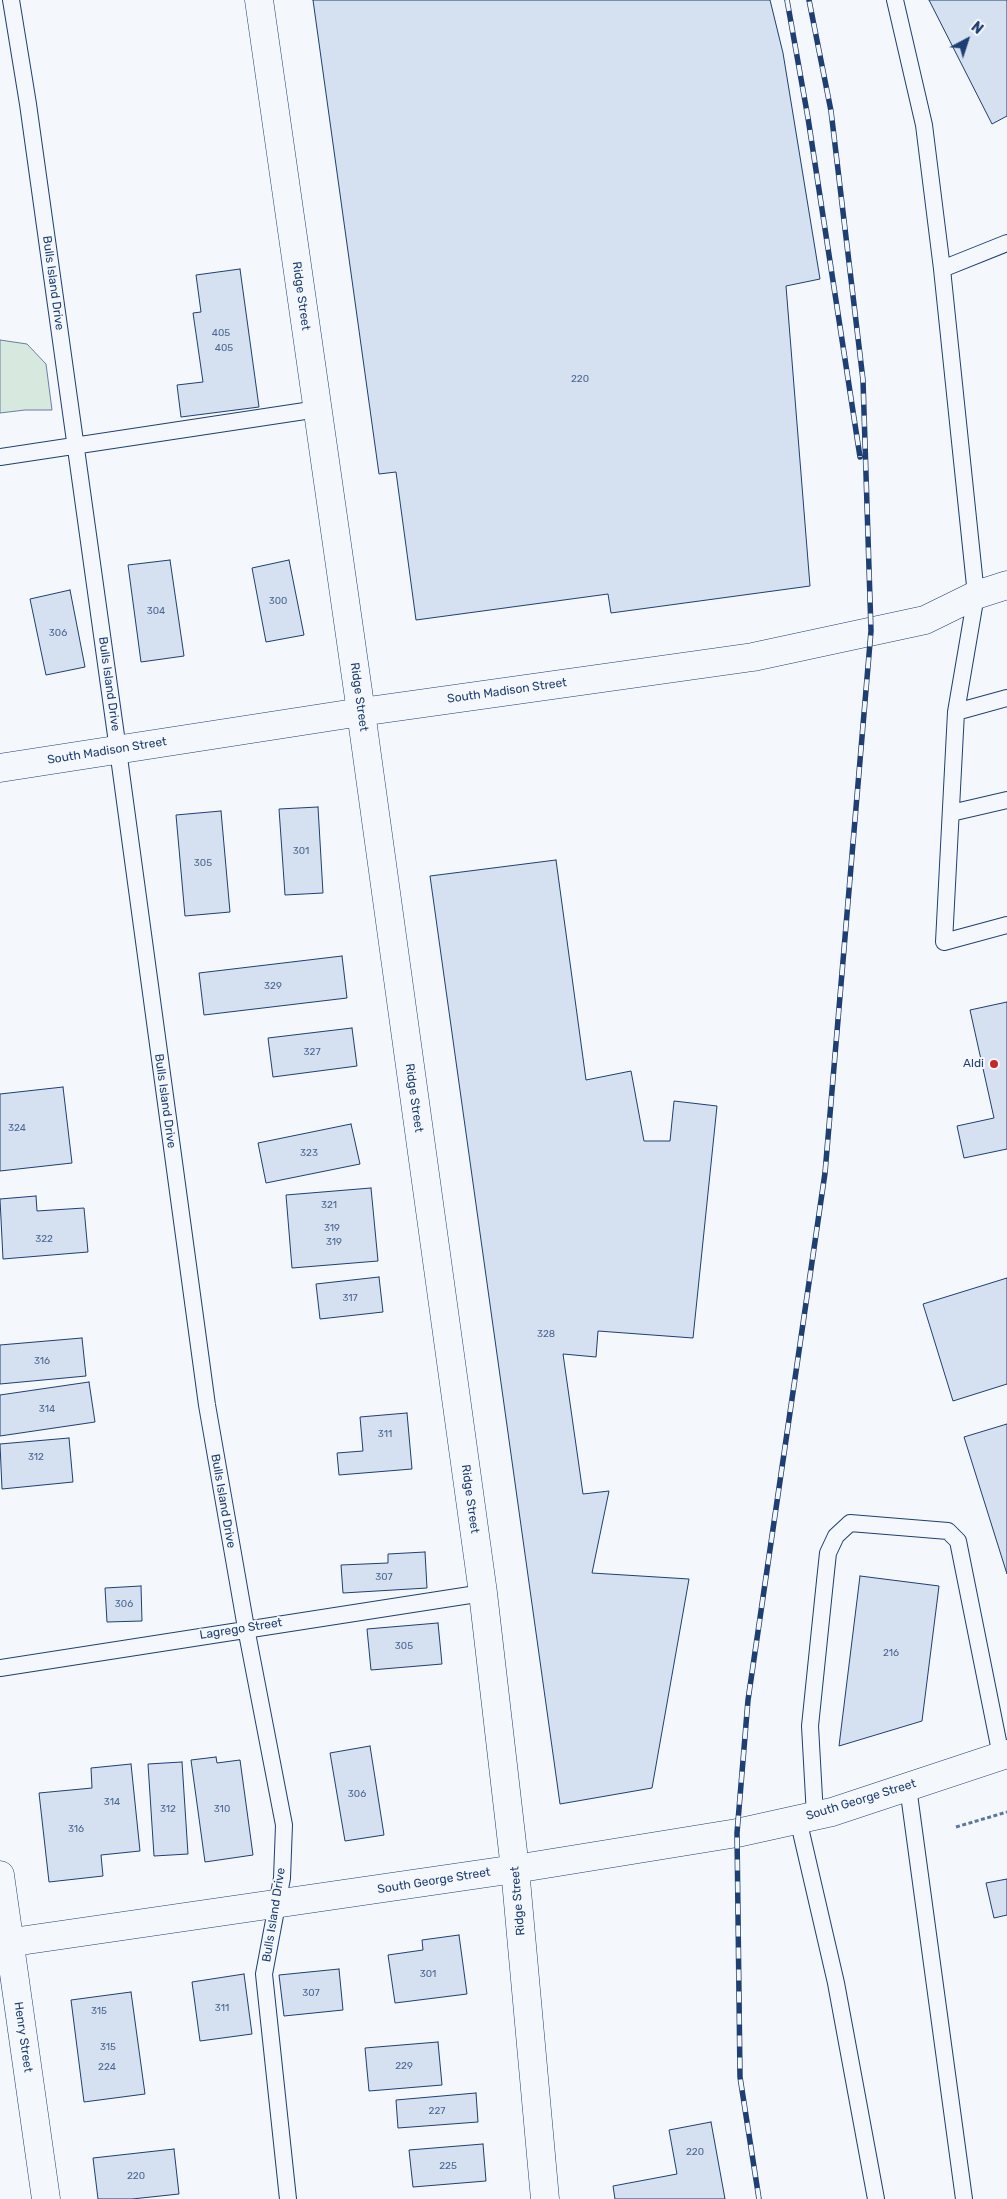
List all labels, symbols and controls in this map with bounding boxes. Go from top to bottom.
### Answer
north arrow [942,15,992,65]
text: N [968,18,986,38]
street label: Bulls Island Drive [39,235,67,331]
street label: Ridge Street [289,261,313,331]
house number: 405 [212,327,230,339]
house number: 405 [215,342,233,354]
house number: 220 [571,373,589,385]
house number: 300 [269,595,287,607]
house number: 304 [147,605,165,617]
house number: 306 [49,627,67,639]
street label: Bulls Island Drive [95,636,123,732]
street label: Ridge Street [347,662,371,732]
street label: South Madison Street [446,675,568,707]
street label: South Madison Street [46,734,168,768]
house number: 301 [293,845,309,857]
house number: 305 [194,857,212,869]
house number: 329 [264,980,282,992]
house number: 327 [303,1046,321,1058]
street label: Bulls Island Drive [151,1053,179,1149]
place label: Aldi [963,1057,984,1071]
marker: Aldi [988,1058,1000,1070]
street label: Ridge Street [402,1063,426,1133]
house number: 324 [8,1122,26,1134]
house number: 323 [300,1147,318,1159]
house number: 321 [321,1199,337,1211]
house number: 319 [324,1222,340,1234]
house number: 322 [35,1233,53,1245]
house number: 319 [326,1236,342,1248]
house number: 317 [342,1292,358,1304]
house number: 328 [537,1328,555,1340]
house number: 316 [34,1355,50,1367]
house number: 314 [39,1403,55,1415]
house number: 311 [378,1428,392,1440]
house number: 312 [28,1451,44,1463]
street label: Bulls Island Drive [208,1453,238,1549]
street label: Ridge Street [458,1464,482,1534]
house number: 307 [375,1571,393,1583]
house number: 306 [115,1598,133,1610]
street label: Lagrego Street [199,1615,283,1643]
house number: 305 [395,1640,413,1652]
house number: 216 [883,1647,899,1659]
street label: South George Street [804,1776,918,1824]
house number: 306 [348,1788,366,1800]
house number: 314 [104,1796,120,1808]
house number: 312 [160,1803,176,1815]
house number: 310 [214,1803,230,1815]
house number: 316 [68,1823,84,1835]
street label: South George Street [376,1865,492,1897]
street label: Ridge Street [508,1866,528,1936]
street label: Bulls Island Drive [259,1867,289,1963]
house number: 301 [420,1968,436,1980]
house number: 307 [302,1987,320,1999]
street label: Henry Street [11,2001,35,2073]
house number: 311 [215,2002,229,2014]
house number: 315 [91,2005,107,2017]
house number: 315 [100,2041,116,2053]
house number: 229 [395,2060,413,2072]
house number: 224 [98,2061,116,2073]
house number: 227 [429,2105,445,2117]
house number: 220 [686,2146,704,2158]
house number: 225 [439,2160,457,2172]
house number: 220 [127,2170,145,2182]

